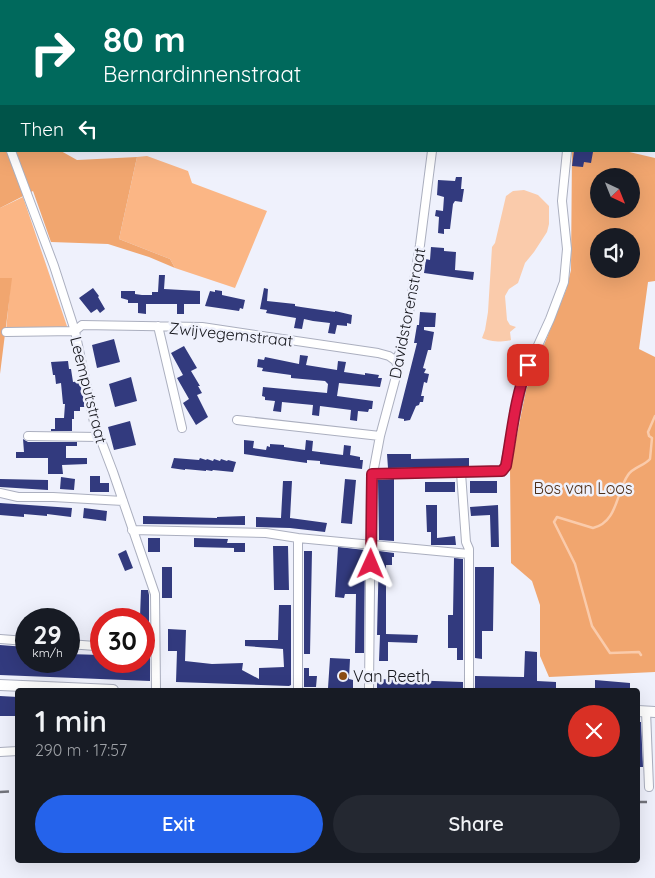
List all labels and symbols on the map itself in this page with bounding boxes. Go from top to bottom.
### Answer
north arrow [590,168,640,218]
street label: Davidstorenstraat [384,246,430,380]
street label: Zwijvegemstraat [168,318,294,350]
street label: Leemputstraat [66,334,112,446]
pin [507,344,549,386]
park label: Bos van Loos [533,478,633,498]
position arrow [344,537,396,589]
speed limit sign: 30 [90,608,155,673]
place label: Van Reeth [353,666,430,686]
marker: Van Reeth [337,670,349,682]

